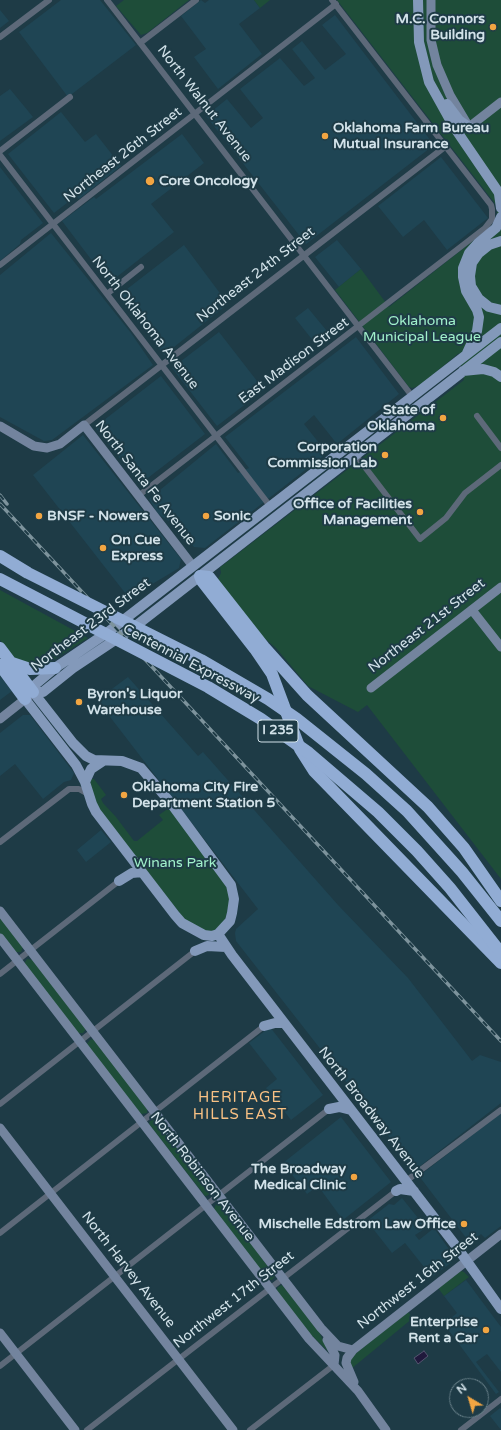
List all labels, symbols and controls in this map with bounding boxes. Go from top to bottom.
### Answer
place label: M.C. Connors Building [396,11,485,44]
marker: M.C. Connors Building [488,22,498,32]
street label: North Walnut Avenue [153,42,255,166]
street label: Northeast 26th Street [61,104,185,206]
place label: Oklahoma Farm Bureau Mutual Insurance [333,120,489,152]
marker: Oklahoma Farm Bureau Mutual Insurance [320,131,330,141]
place label: Core Oncology [159,173,258,189]
marker: Core Oncology [144,175,156,187]
street label: Northeast 24th Street [194,224,318,326]
street label: North Oklahoma Avenue [88,253,202,393]
park label: Oklahoma Municipal League [363,313,481,346]
street label: East Madison Street [236,314,352,408]
place label: State of Oklahoma [367,402,435,434]
marker: State of Oklahoma [438,413,448,423]
street label: North Santa Fe Avenue [91,417,199,549]
place label: Corporation Commission Lab [267,439,377,472]
marker: Corporation Commission Lab [380,450,390,460]
place label: Office of Facilities Management [293,496,412,528]
marker: Office of Facilities Management [415,507,425,517]
place label: BNSF - Nowers [47,508,149,524]
place label: Sonic [214,508,251,524]
marker: BNSF - Nowers [34,511,44,521]
marker: Sonic [201,511,211,521]
place label: On Cue Express [111,532,163,564]
marker: On Cue Express [98,543,108,553]
street label: Northeast 23rd Street [28,575,154,675]
street label: Northeast 21st Street [365,575,489,677]
street label: Centennial Expressway [120,621,262,707]
place label: Byron's Liquor Warehouse [87,686,182,718]
marker: Byron's Liquor Warehouse [74,697,84,707]
road number: I 235 [258,720,298,742]
place label: Oklahoma City Fire Department Station 5 [132,779,275,812]
marker: Oklahoma City Fire Department Station 5 [119,790,129,800]
park label: Winans Park [134,855,216,871]
street label: North Broadway Avenue [314,1044,428,1182]
district label: HERITAGE HILLS EAST [193,1089,287,1124]
street label: North Robinson Avenue [146,1109,258,1245]
place label: The Broadway Medical Clinic [251,1161,346,1194]
marker: The Broadway Medical Clinic [349,1172,359,1182]
street label: North Harvey Avenue [77,1209,179,1331]
place label: Mischelle Edstrom Law Office [259,1216,456,1232]
marker: Mischelle Edstrom Law Office [459,1219,469,1229]
street label: Northwest 16th Street [354,1229,482,1333]
street label: Northwest 17th Street [170,1248,298,1352]
place label: Enterprise Rent a Car [408,1314,478,1346]
marker: Enterprise Rent a Car [481,1325,491,1335]
north arrow [449,1378,489,1418]
text: N [454,1381,469,1397]

